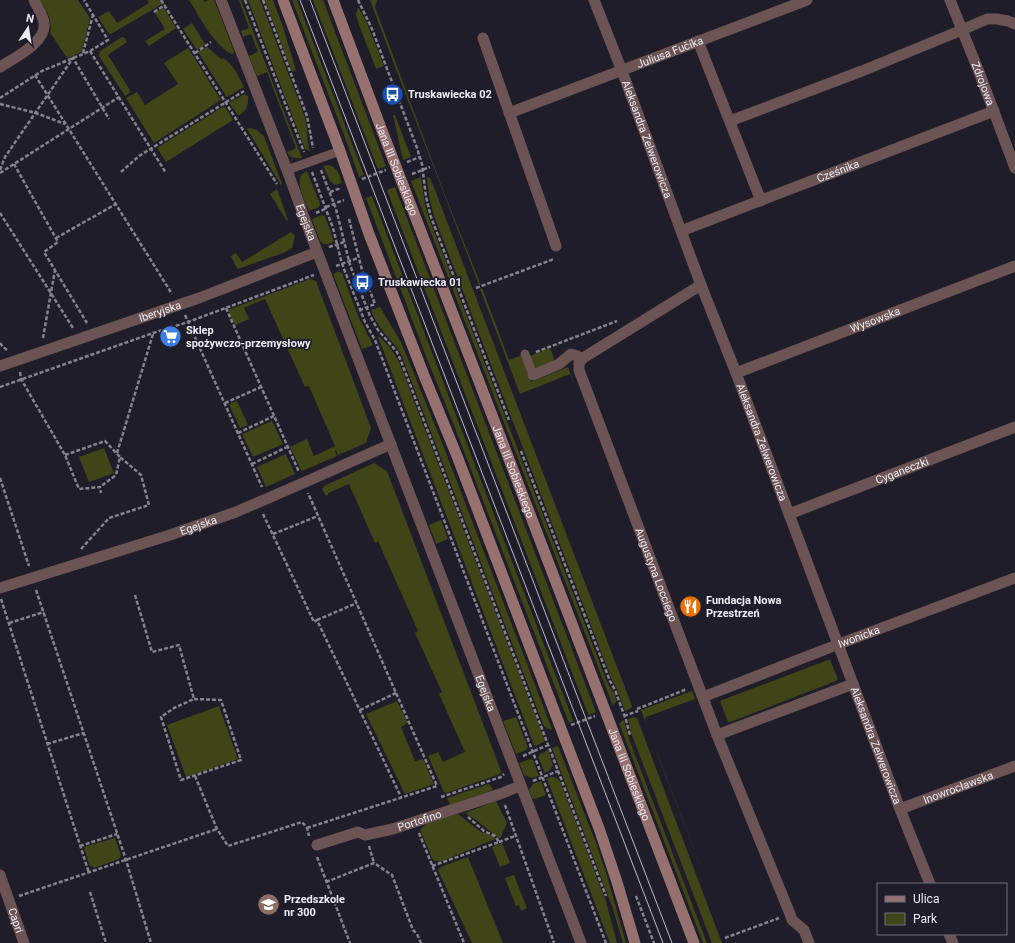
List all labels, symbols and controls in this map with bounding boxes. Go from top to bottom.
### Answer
north arrow [8,8,48,48]
text: N [25,12,35,26]
street label: Juliusa Fučíka [635,34,705,71]
street label: Zdrojowa [969,60,997,108]
street label: Aleksandra Zelwerowicza [619,79,674,200]
bus stop icon: Truskawiecka 02 [379,81,405,107]
place label: Truskawiecka 02 [408,88,492,101]
street label: Jana III Sobieskiego [373,121,420,218]
street label: Cześnika [815,157,861,185]
street label: Egejska [293,202,318,243]
bus stop icon: Truskawiecka 01 [350,269,376,295]
place label: Truskawiecka 01 [378,276,462,289]
street label: Iberyjska [137,299,183,325]
street label: Wysowska [848,305,902,336]
supermarket icon: Sklep spożywczo-przemysłowy [158,323,184,349]
place label: Sklep spożywczo-przemysłowy [186,324,311,350]
street label: Aleksandra Zelwerowicza [733,382,790,503]
street label: Jana III Sobieskiego [490,423,537,520]
street label: Cyganeczki [874,455,931,487]
street label: Egejska [178,513,219,538]
street label: Augustyna Locciego [632,526,680,624]
restaurant icon: Fundacja Nowa Przestrzeń [677,593,703,619]
place label: Fundacja Nowa Przestrzeń [706,594,782,620]
street label: Iwonicka [836,623,882,651]
street label: Egejska [472,673,498,713]
street label: Aleksandra Zelwerowicza [848,685,904,806]
street label: Jana III Sobieskiego [605,726,653,823]
street label: Inowrocławska [921,769,995,807]
street label: Portofino [396,808,443,834]
legend [877,883,1007,935]
school or university icon: Przedszkole nr 300 [255,892,281,918]
text: Ulica [913,892,939,906]
place label: Przedszkole nr 300 [284,893,345,919]
street label: Capri [5,906,26,935]
text: Park [913,912,938,926]

